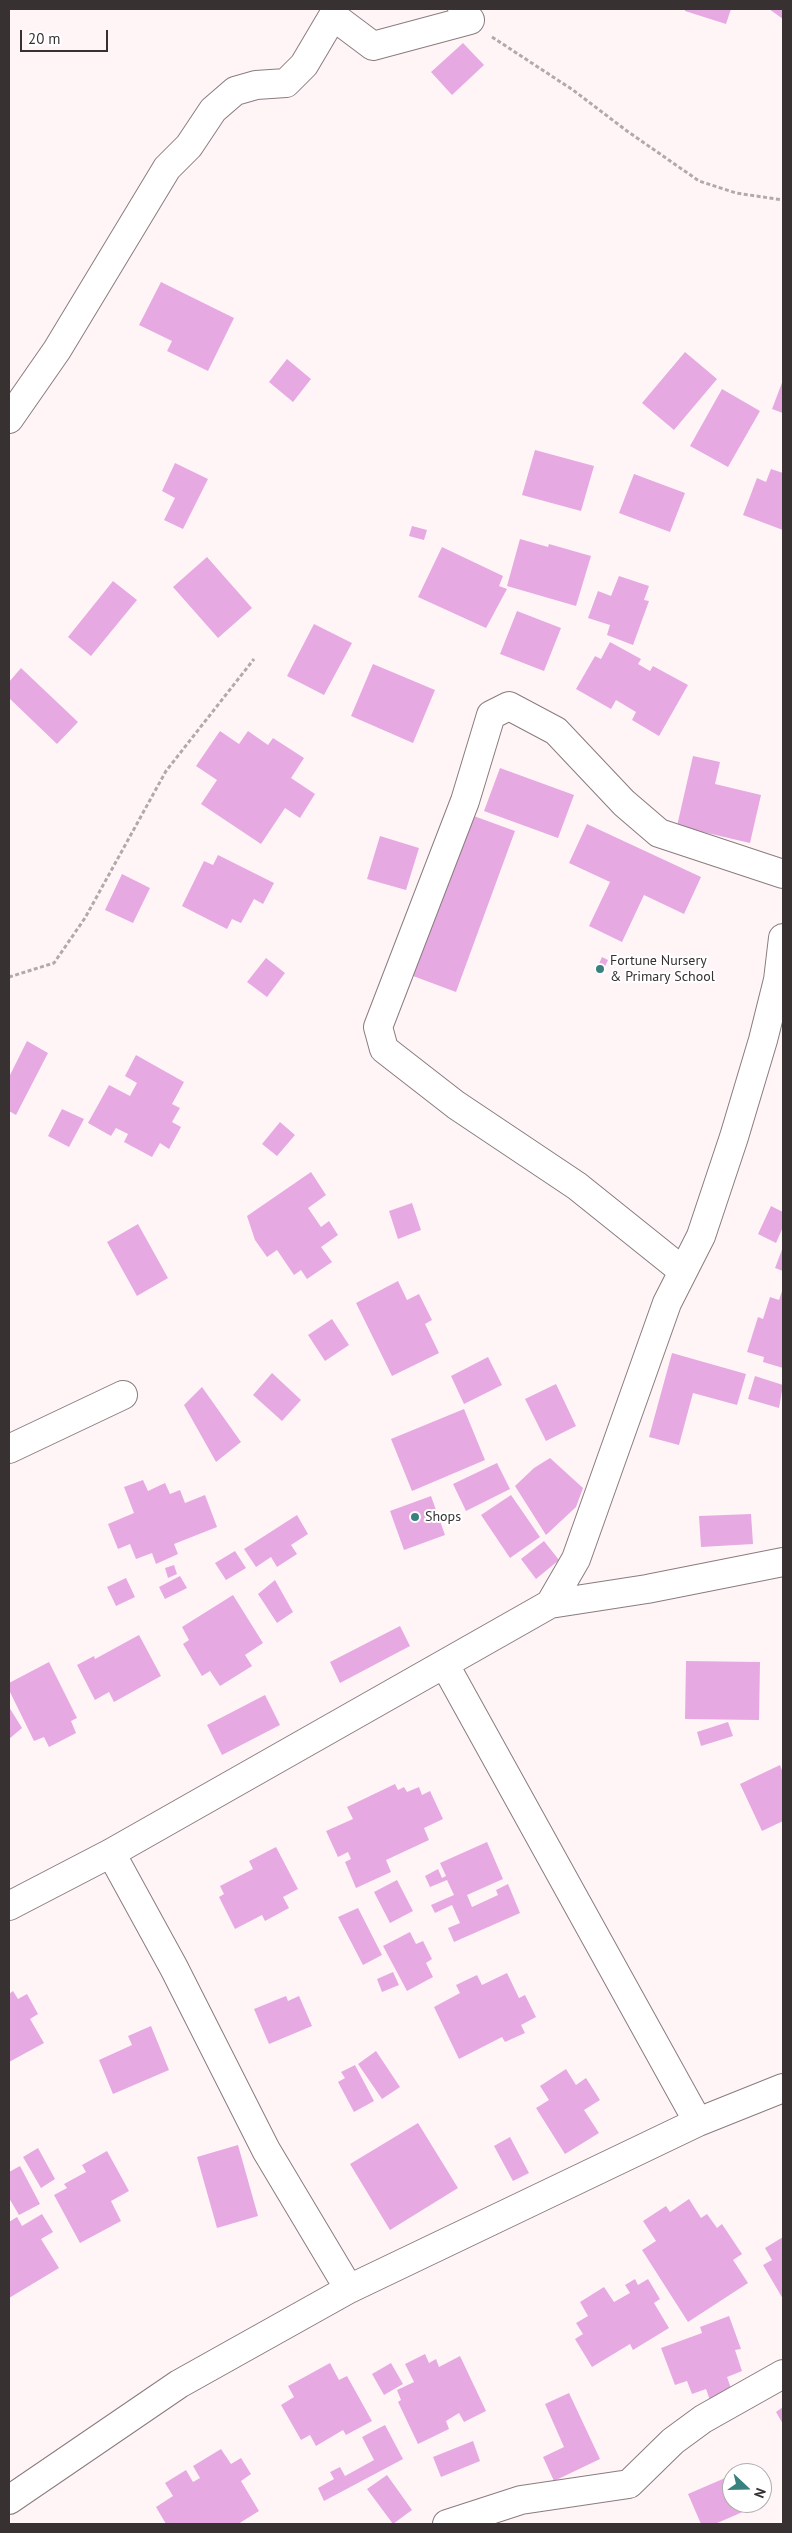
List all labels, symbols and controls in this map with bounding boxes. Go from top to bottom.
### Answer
scale bar [22,20,110,52]
text: 20 m [28,29,61,48]
place label: Fortune Nursery & Primary School [610,953,715,986]
marker: Fortune Nursery & Primary School [594,963,606,975]
place label: Shops [425,1509,461,1525]
marker: Shops [409,1511,421,1523]
north arrow [722,2463,772,2513]
text: N [750,2485,770,2501]

